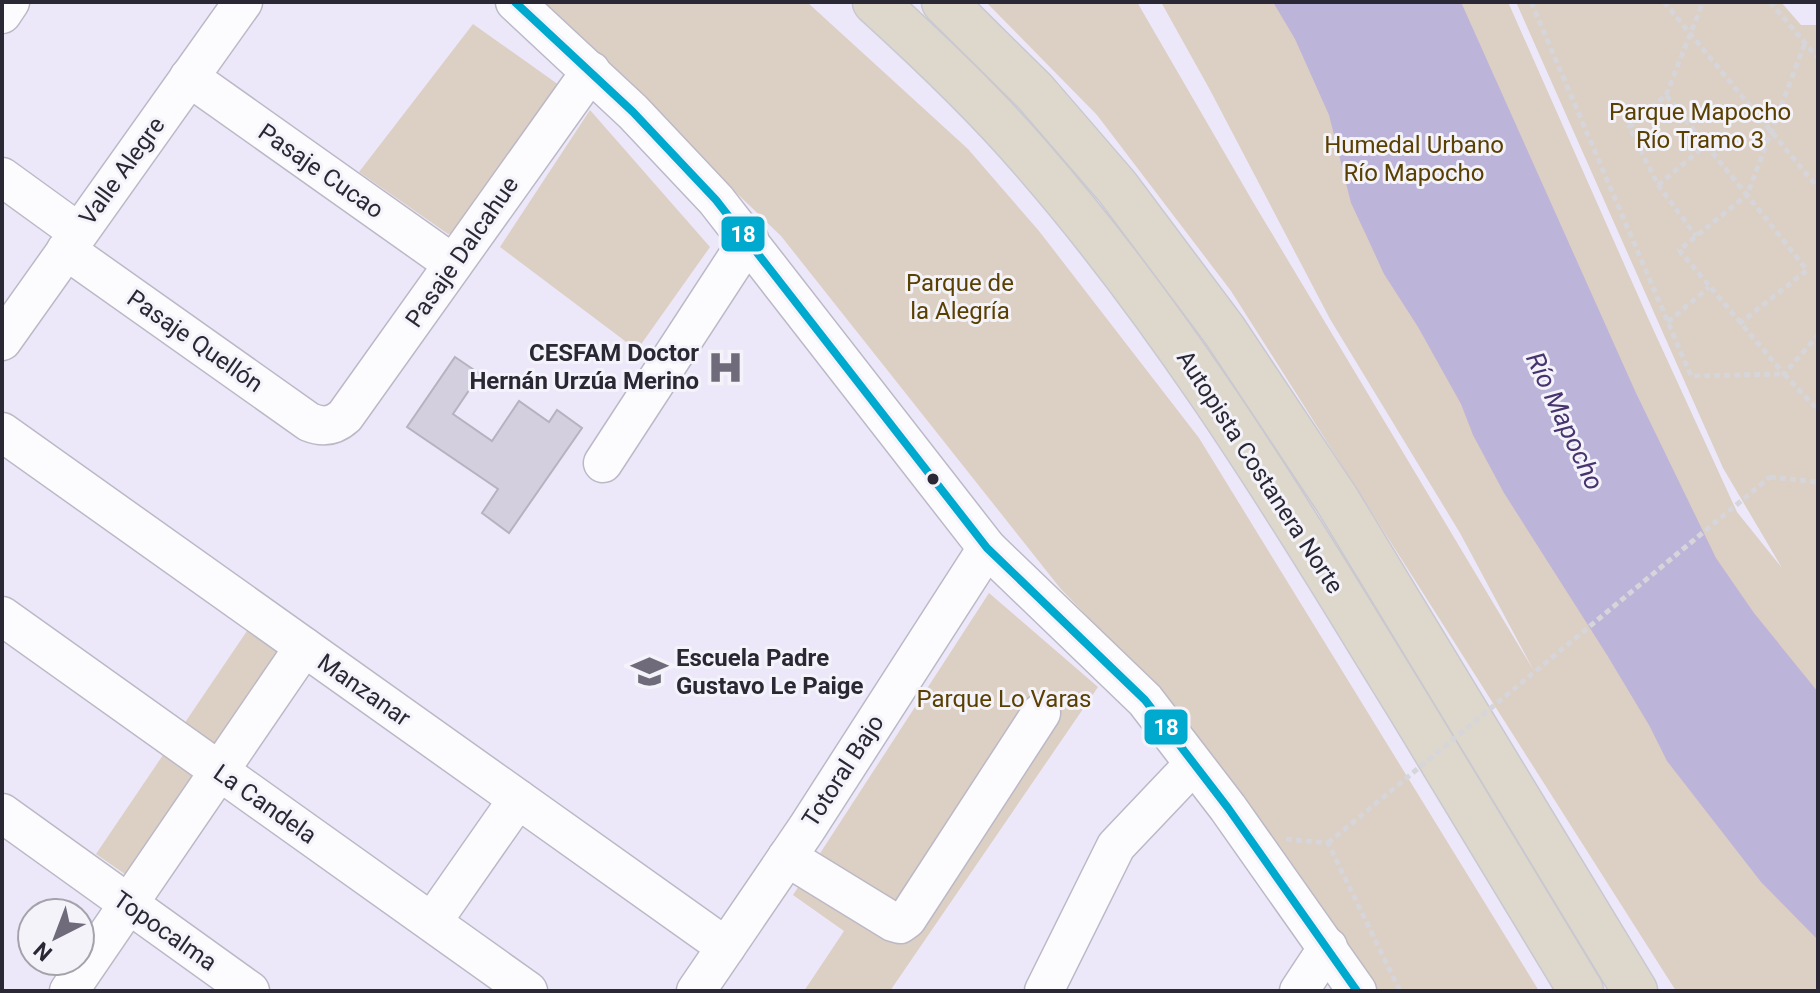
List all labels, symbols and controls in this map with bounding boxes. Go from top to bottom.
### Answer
park label: Parque Mapocho Río Tramo 3 [1609,98,1791,154]
street label: Valle Alegre [74,112,170,230]
street label: Pasaje Cucao [253,118,389,224]
park label: Humedal Urbano Río Mapocho [1324,131,1504,187]
street label: Pasaje Dalcahue [400,171,524,333]
line badge: 18 [720,215,766,253]
text: 18 [730,222,756,247]
park label: Parque de la Alegría [906,269,1014,325]
street label: Pasaje Quellón [122,284,268,398]
place label: CESFAM Doctor Hernán Urzúa Merino [469,339,699,395]
street label: Autopista Costanera Norte [1171,345,1349,599]
water label: Río Mapocho [1520,347,1610,495]
hospital icon: CESFAM Doctor Hernán Urzúa Merino [706,348,744,386]
unlabelled marker [925,471,941,487]
place label: Escuela Padre Gustavo Le Paige [676,644,864,700]
street label: Manzanar [312,648,416,732]
school or university icon: Escuela Padre Gustavo Le Paige [631,653,669,691]
park label: Parque Lo Varas [917,685,1092,713]
line badge: 18 [1143,708,1189,746]
street label: Totoral Bajo [796,710,890,832]
text: 18 [1153,715,1179,740]
street label: La Candela [208,758,322,850]
street label: Topocalma [108,885,222,977]
north arrow [16,897,96,977]
text: N [29,937,57,966]

